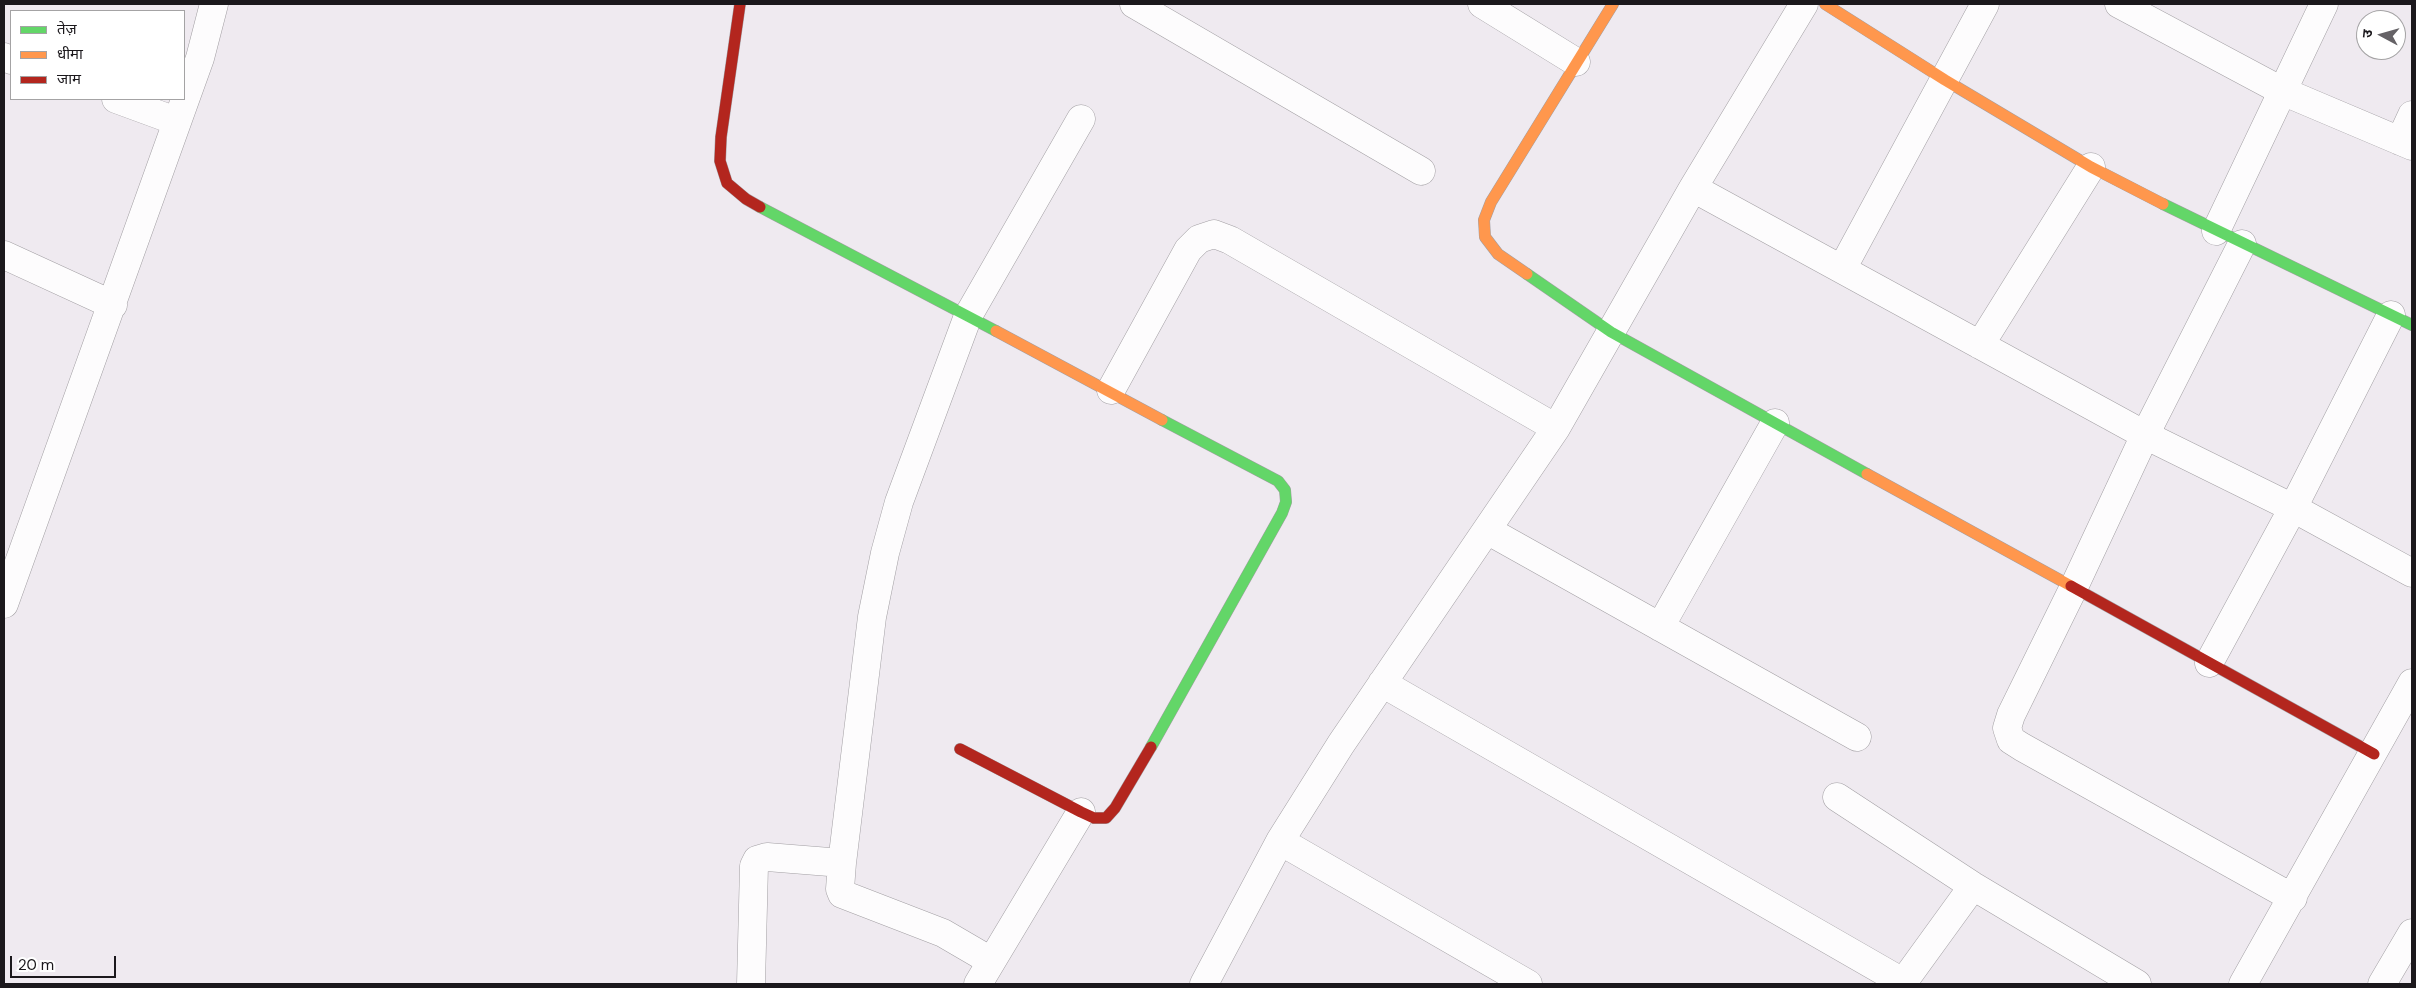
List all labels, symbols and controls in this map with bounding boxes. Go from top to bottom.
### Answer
legend [10,10,185,100]
north arrow [2356,10,2406,60]
text: तेज़ [57,19,77,39]
text: उ [2358,29,2376,39]
text: धीमा [57,44,83,64]
text: जाम [57,69,81,89]
scale bar [12,946,119,978]
text: 20 m [18,955,54,975]

